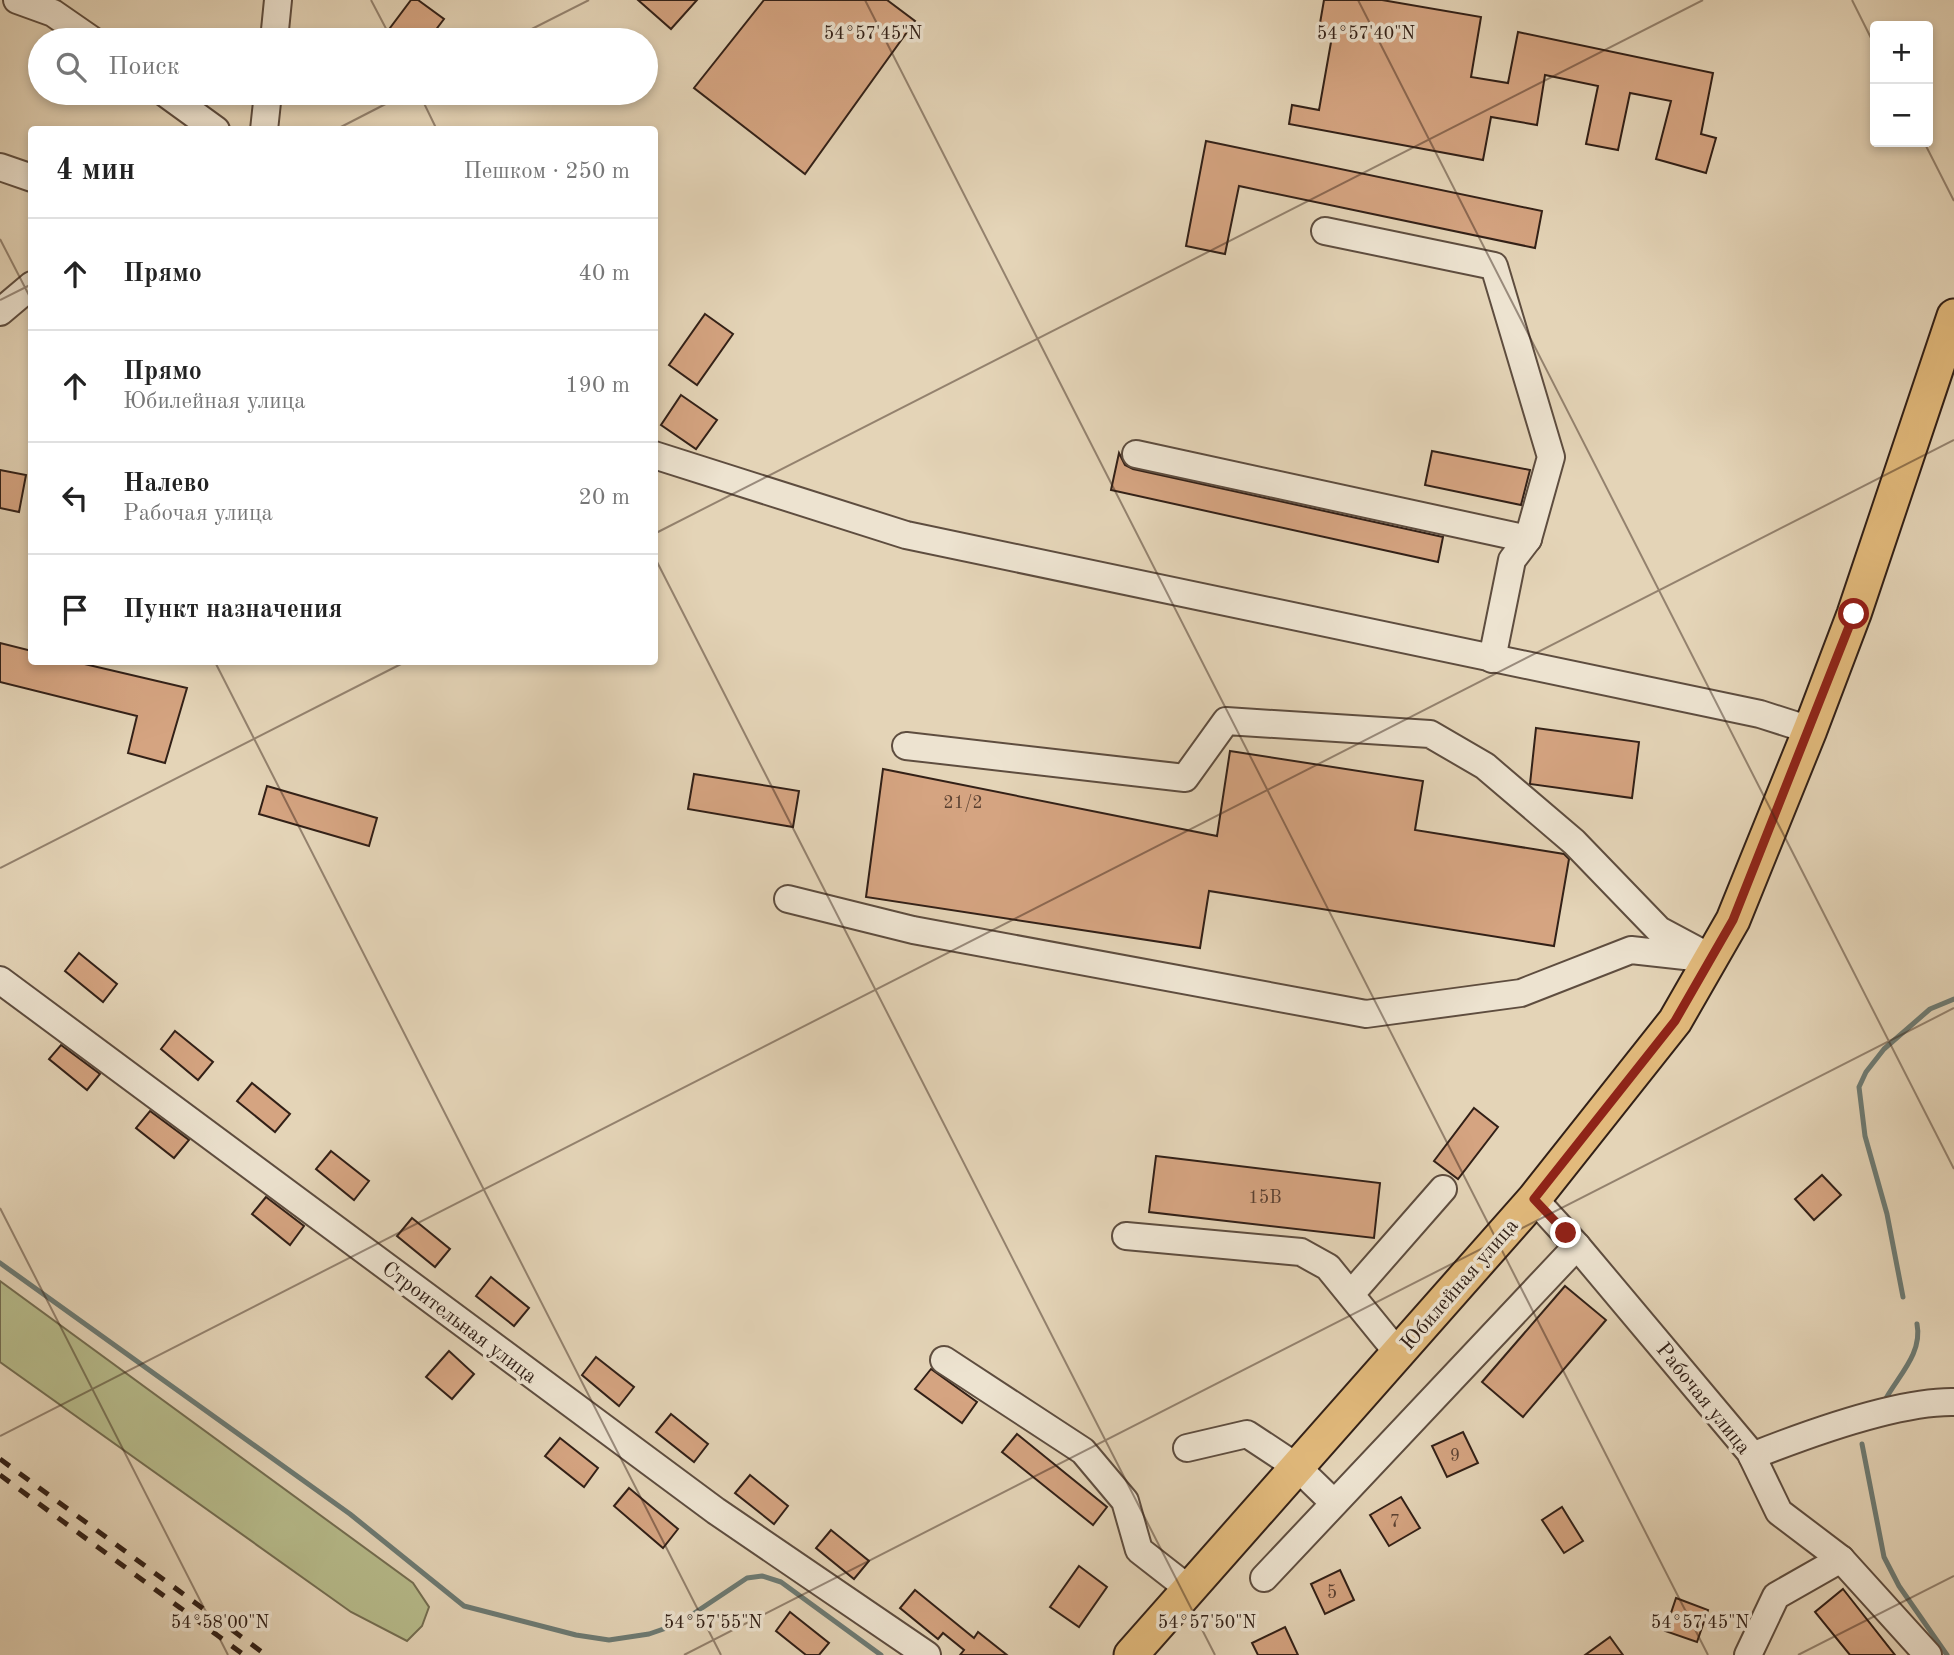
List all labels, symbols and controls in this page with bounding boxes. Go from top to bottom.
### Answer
map controls [1870,21,1933,147]
button: + [1870,21,1933,84]
text: 54°57'45"N [824,25,922,43]
text: 54°57'40"N [1317,25,1415,43]
search box [28,28,658,105]
icon: search [52,48,90,86]
text: Поиск [108,54,180,80]
button: − [1870,84,1933,147]
text: 4 мин [56,156,135,186]
text: Пешком · 250 m [464,160,630,183]
icon: ahead [56,255,94,293]
text: Прямо [123,261,202,287]
text: 40 m [579,262,630,285]
text: Прямо [123,359,202,385]
icon: ahead [56,367,94,405]
text: 190 m [565,374,630,397]
text: Юбилейная улица [123,390,306,413]
text: Налево [123,471,210,497]
icon: left [56,479,94,517]
text: 20 m [579,486,630,509]
text: Рабочая улица [123,502,273,525]
icon: arrive [56,591,94,629]
text: Пункт назначения [123,597,342,623]
route start [1838,598,1869,629]
house number: 21/2 [943,794,983,812]
house number: 15В [1248,1189,1282,1207]
street label: Юбилейная улица [1398,1215,1523,1355]
route end [1550,1217,1581,1248]
street label: Строительная улица [378,1258,540,1388]
street label: Рабочая улица [1652,1339,1754,1459]
house number: 9 [1450,1447,1460,1465]
house number: 7 [1390,1513,1400,1531]
house number: 5 [1327,1584,1337,1602]
text: 54°58'00"N [171,1614,269,1632]
text: 54°57'55"N [664,1614,762,1632]
text: 54°57'50"N [1158,1614,1256,1632]
text: 54°57'45"N [1651,1614,1749,1632]

